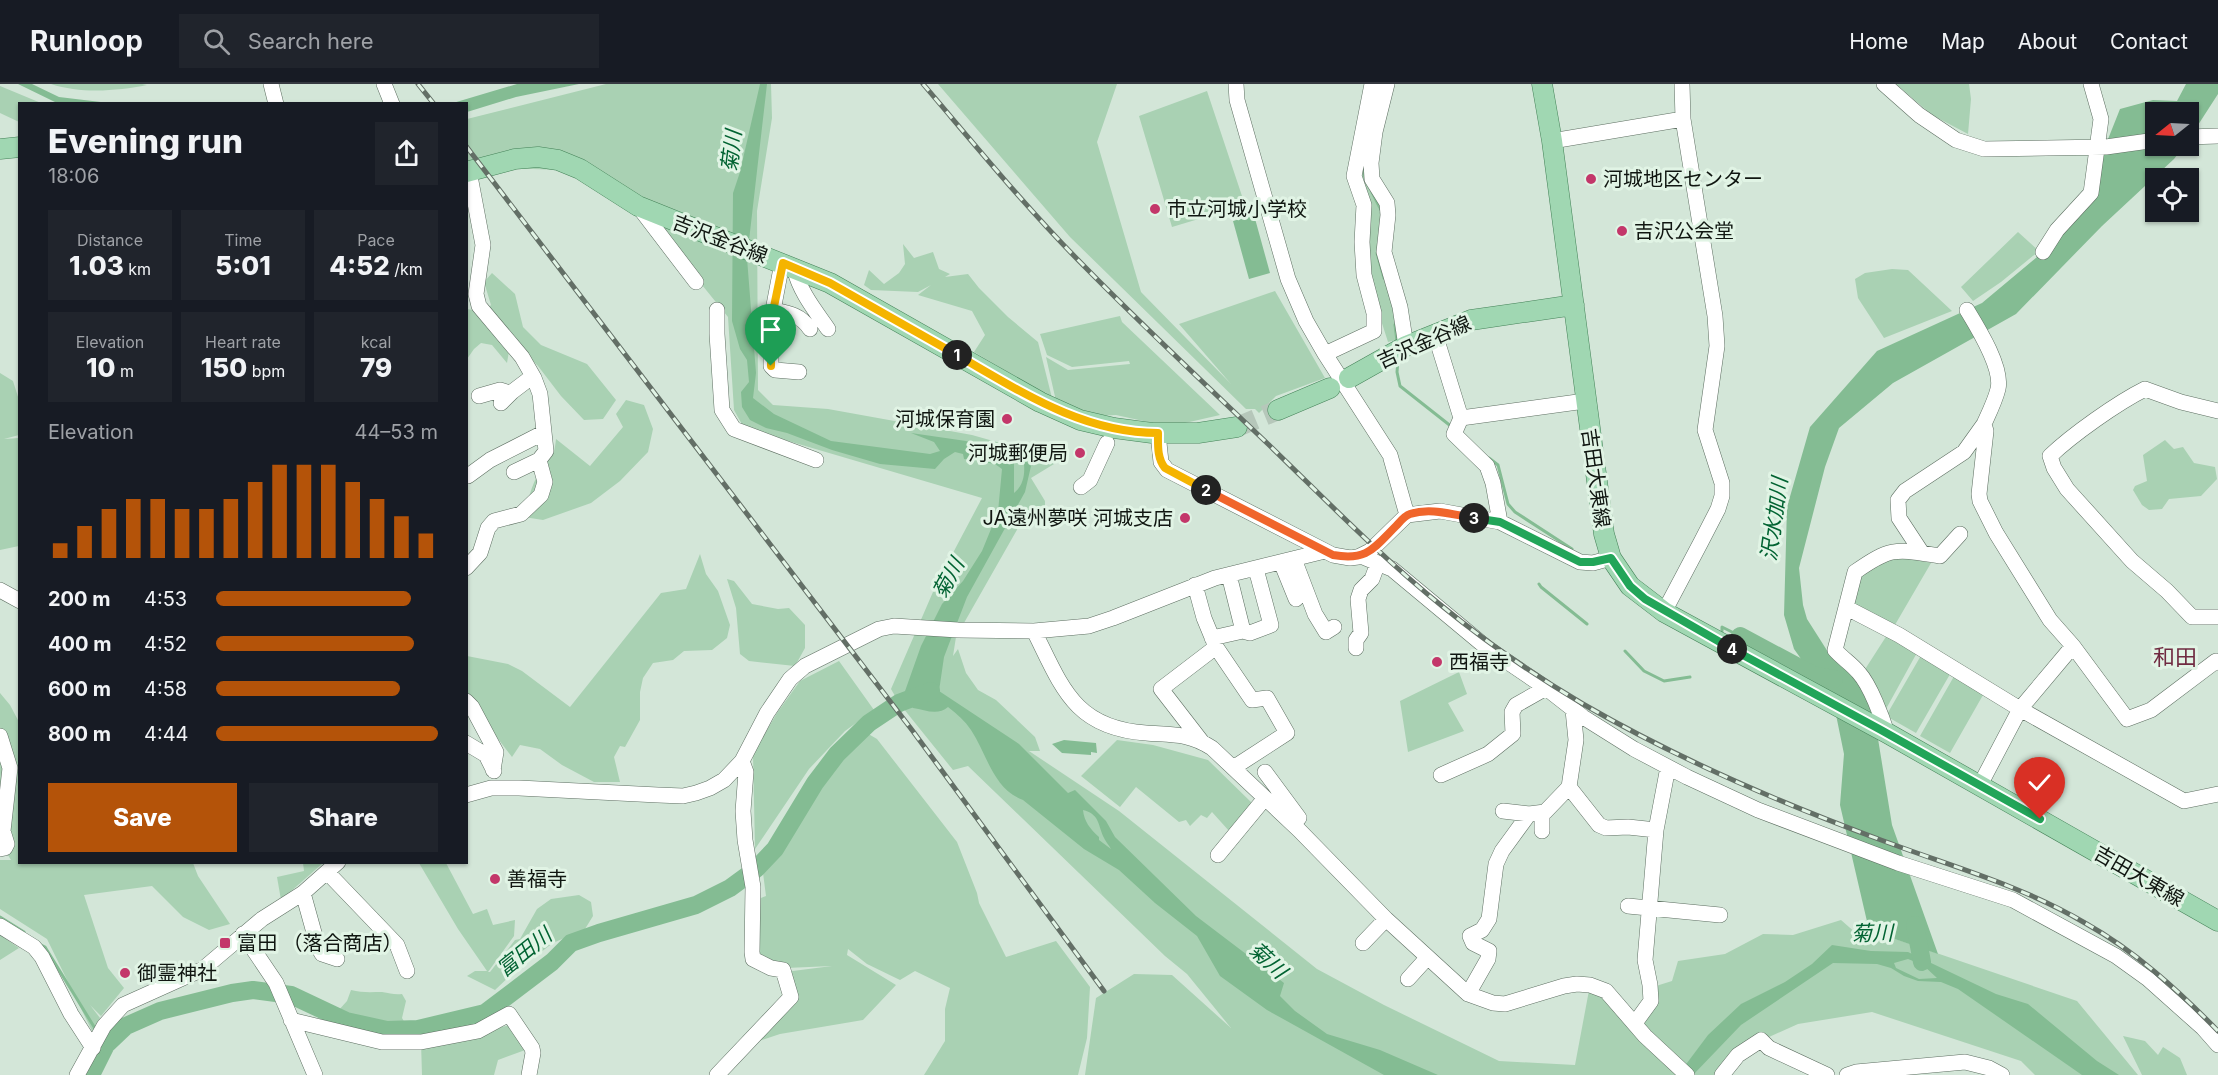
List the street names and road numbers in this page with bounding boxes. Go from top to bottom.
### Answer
street label: 吉沢金谷線 [669,210,771,268]
street label: 吉沢金谷線 [1373,311,1475,373]
street label: 吉田大東線 [1577,427,1615,529]
street label: 吉田大東線 [2090,841,2188,911]

